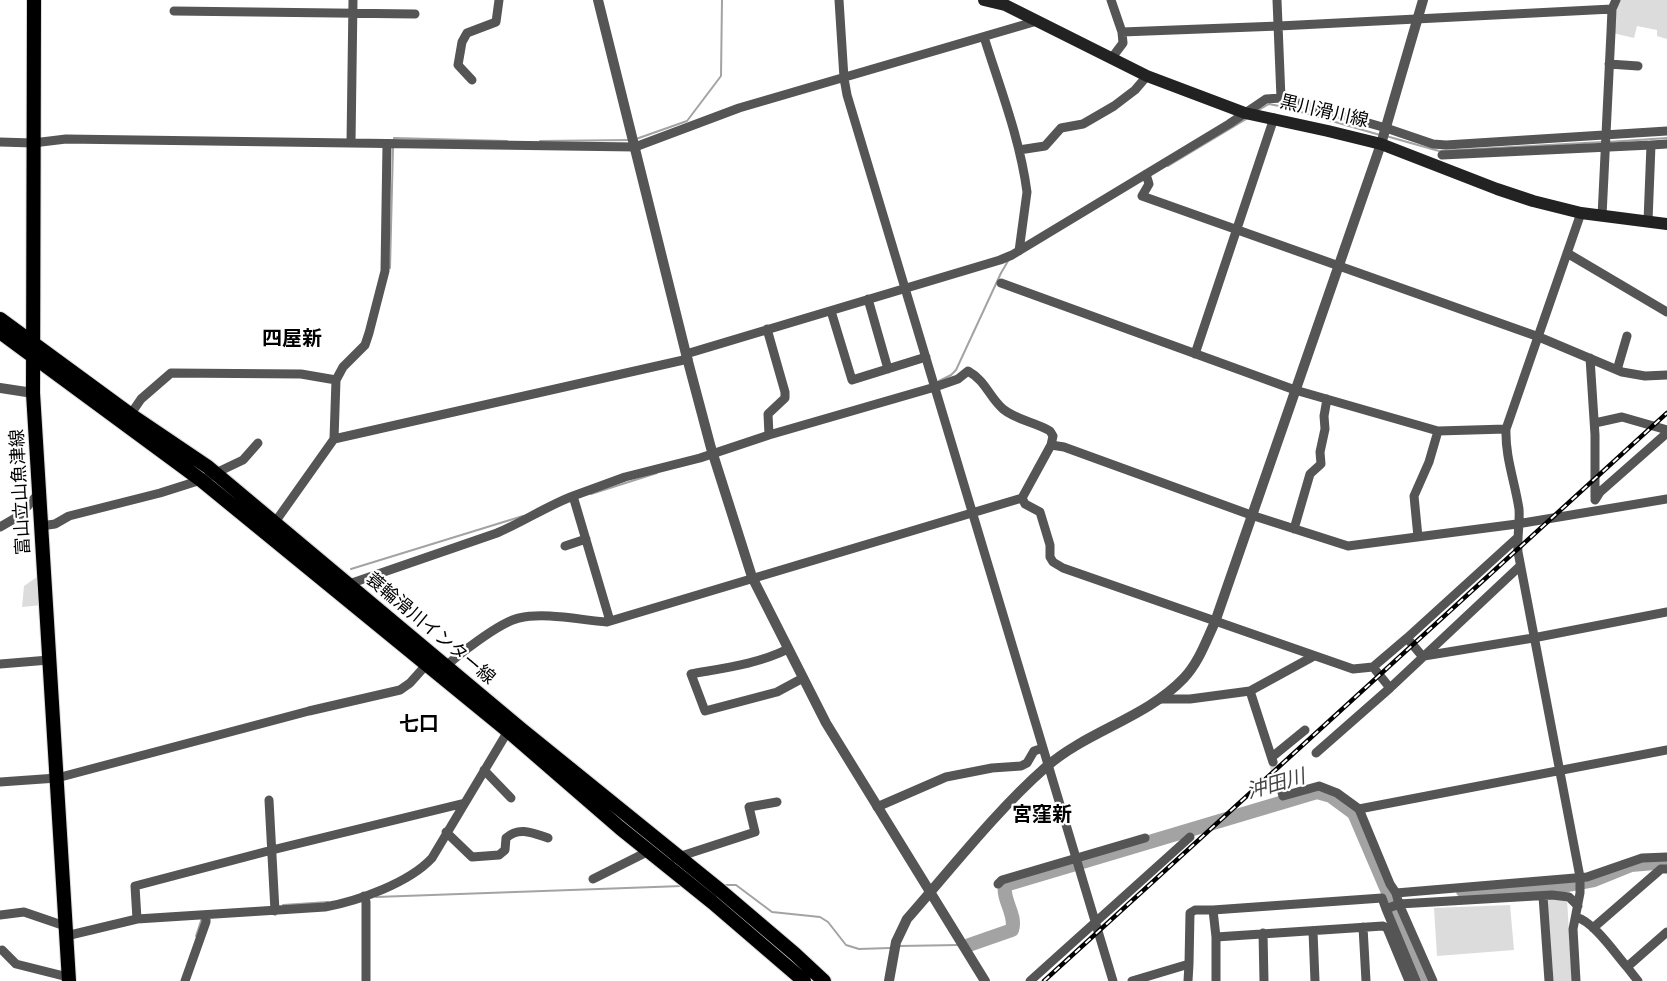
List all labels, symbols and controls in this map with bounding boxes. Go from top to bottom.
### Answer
street label: 黒川滑川線 [1278,91,1370,133]
district label: 四屋新 [262,328,322,352]
street label: 富山立山魚津線 [7,429,35,555]
street label: 蓑輪滑川インター線 [361,569,499,689]
district label: 七口 [399,713,439,737]
water label: 沖田川 [1244,765,1308,805]
district label: 宮窪新 [1012,804,1072,828]

